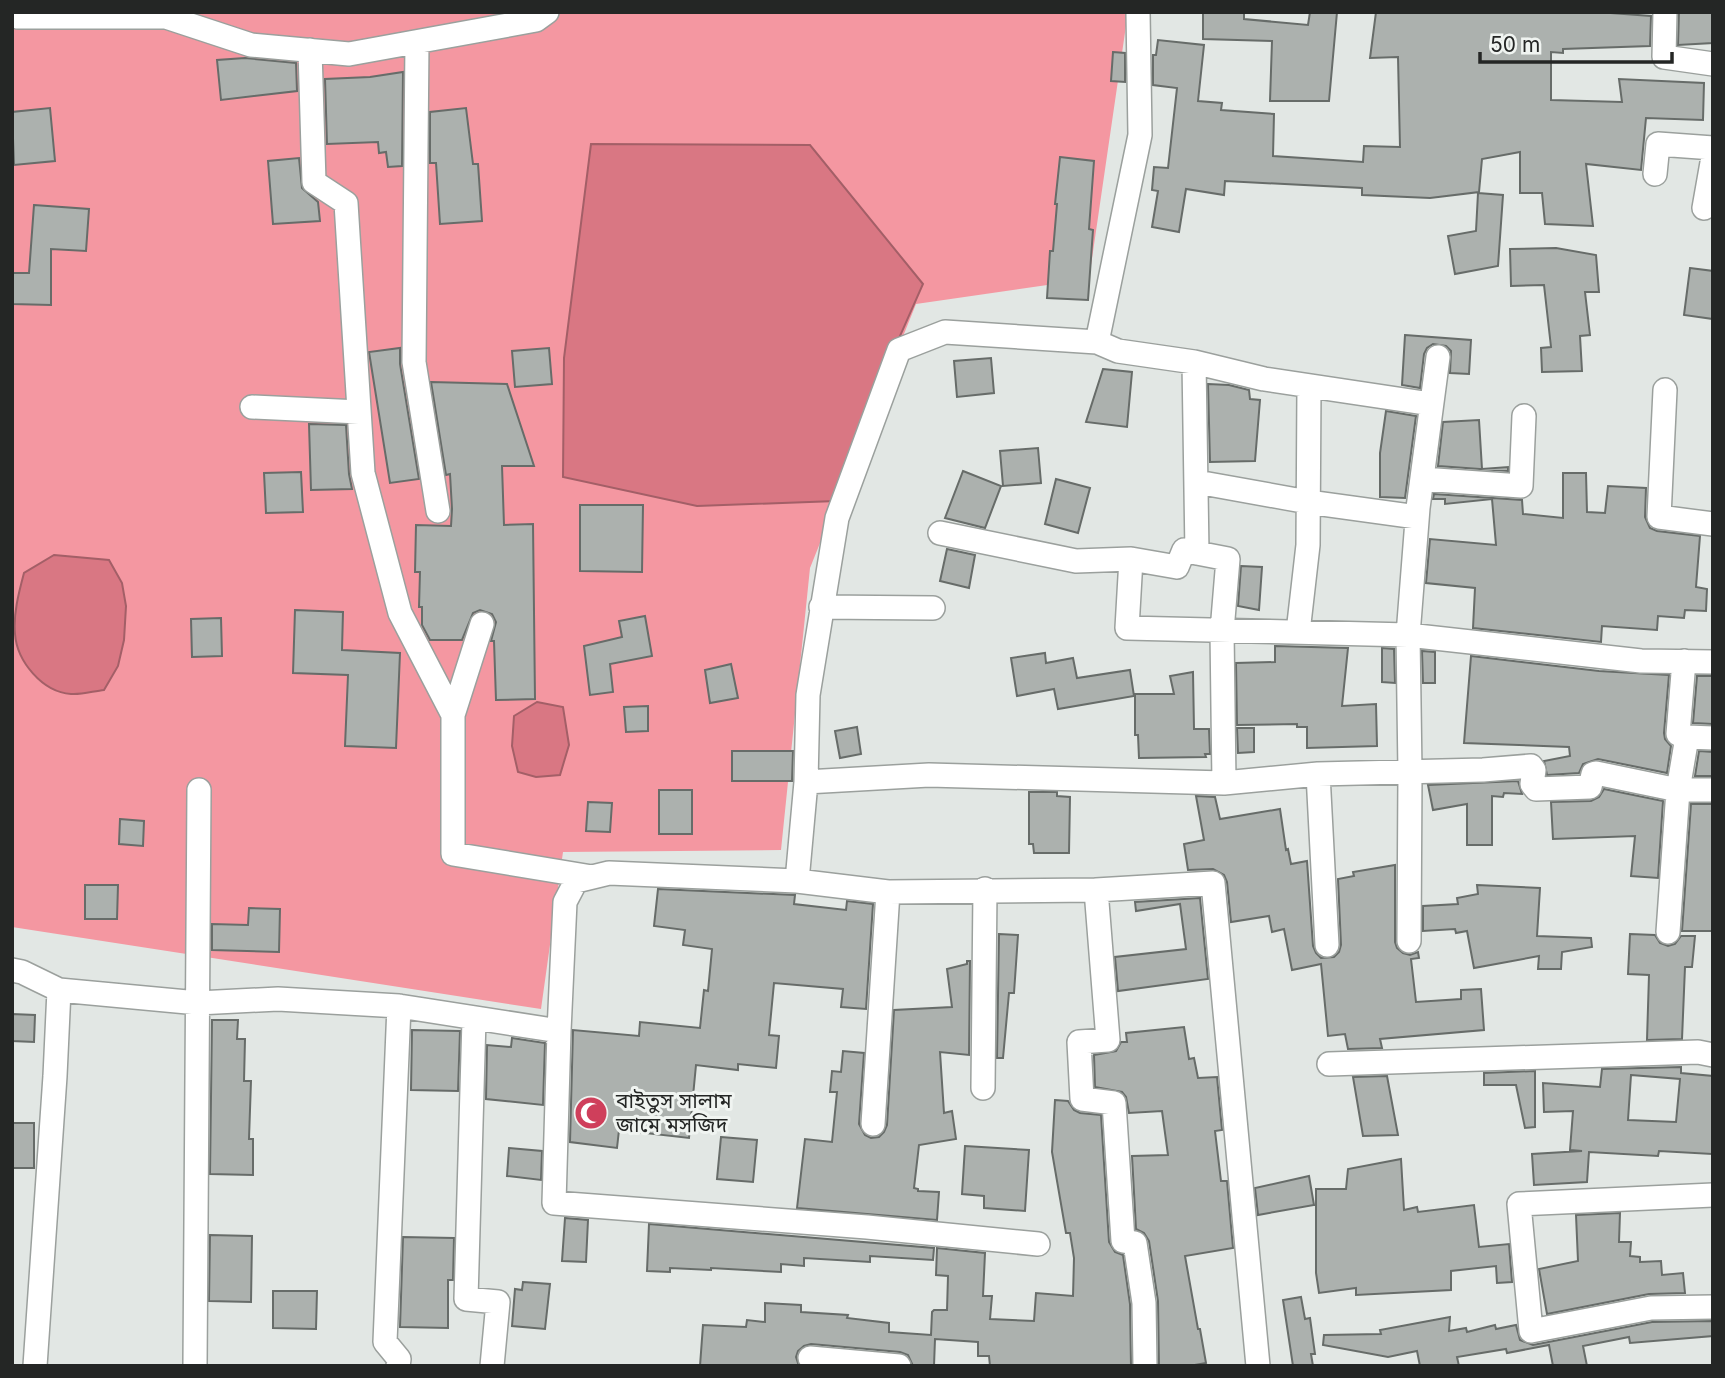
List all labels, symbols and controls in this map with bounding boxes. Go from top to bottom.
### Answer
scale bar [1480,21,1672,65]
text: 50 m [1490,32,1540,57]
place label: বাইতুস সালাম জামে মসজিদ [615,1088,733,1137]
mosque icon: বাইতুস সালাম জামে মসজিদ [572,1094,610,1132]

